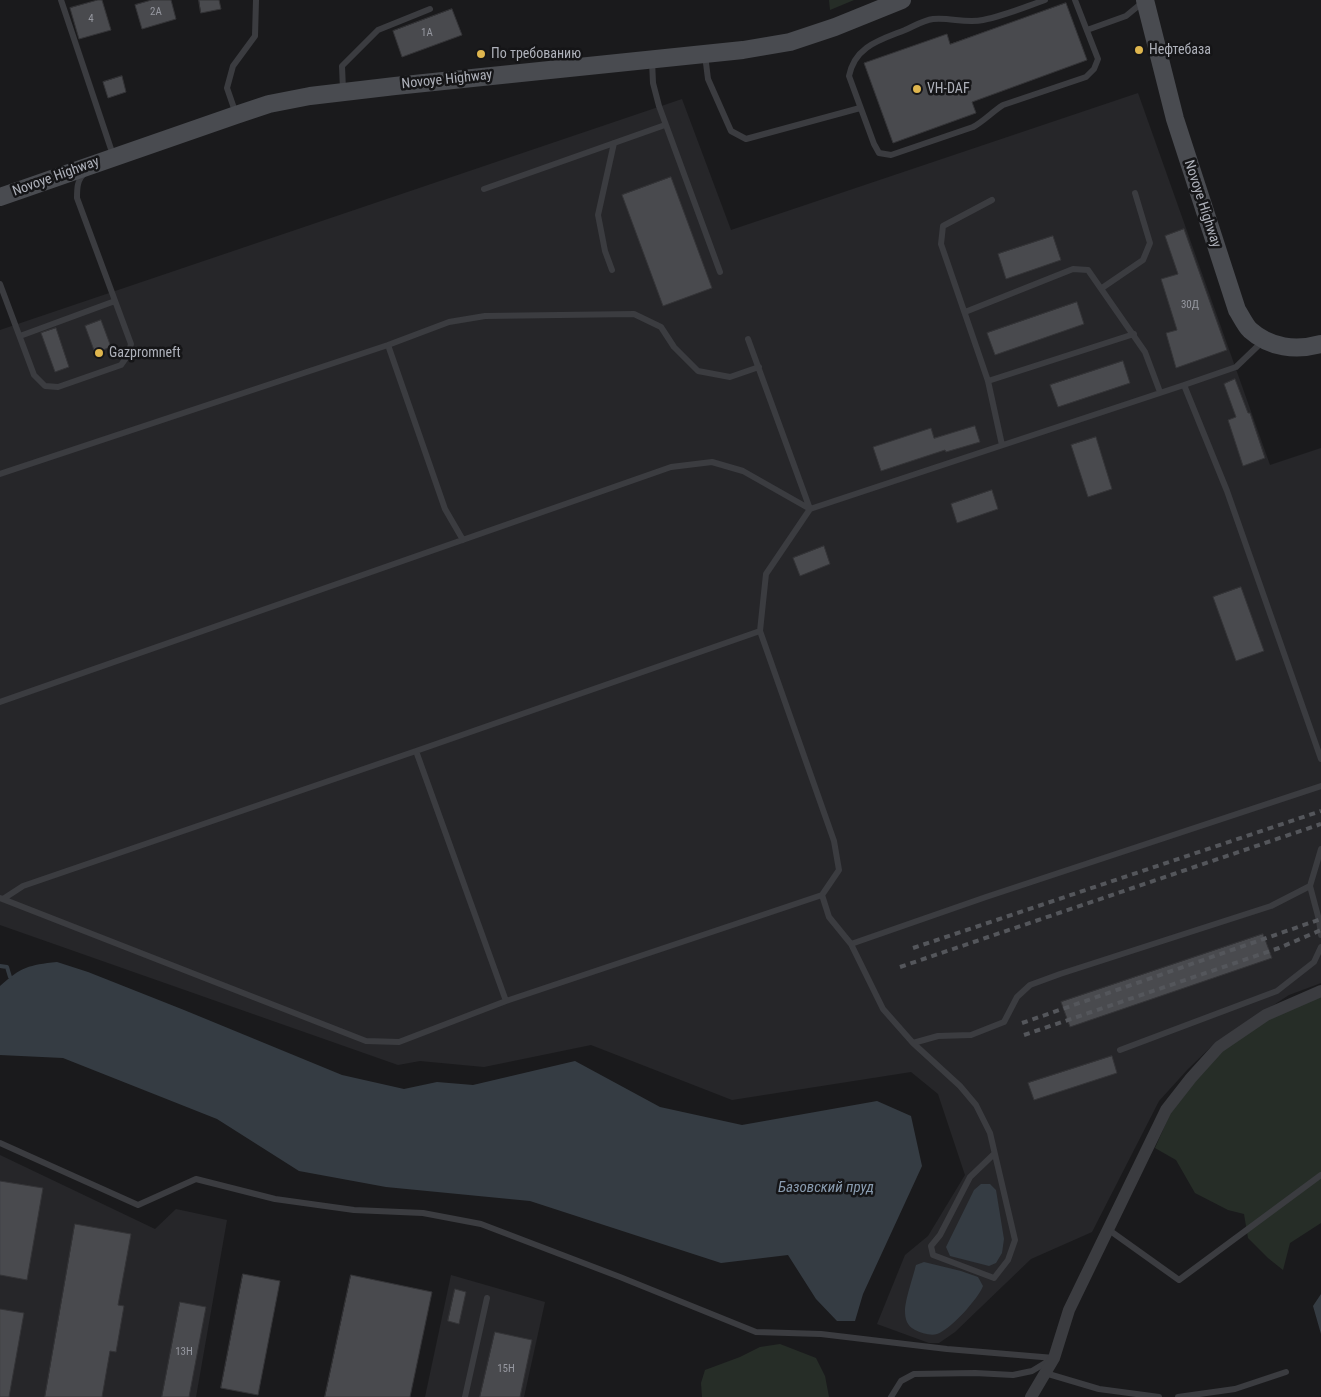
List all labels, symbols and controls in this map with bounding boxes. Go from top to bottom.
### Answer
house number: 2А [150,5,162,19]
house number: 4 [88,12,94,26]
house number: 1А [421,26,433,40]
place label: Нефтебаза [1149,42,1211,58]
marker: Нефтебаза [1133,44,1145,56]
place label: По требованию [491,46,581,62]
marker: По требованию [475,48,487,60]
street label: Novoye Highway [401,67,493,93]
place label: VH-DAF [927,81,970,97]
marker: VH-DAF [911,83,923,95]
street label: Novoye Highway [10,154,102,200]
street label: Novoye Highway [1180,158,1224,250]
house number: 30Д [1181,298,1199,312]
place label: Gazpromneft [109,345,181,361]
marker: Gazpromneft [93,347,105,359]
water label: Базовский пруд [778,1179,874,1197]
house number: 13Н [175,1345,193,1359]
house number: 15Н [497,1362,515,1376]

